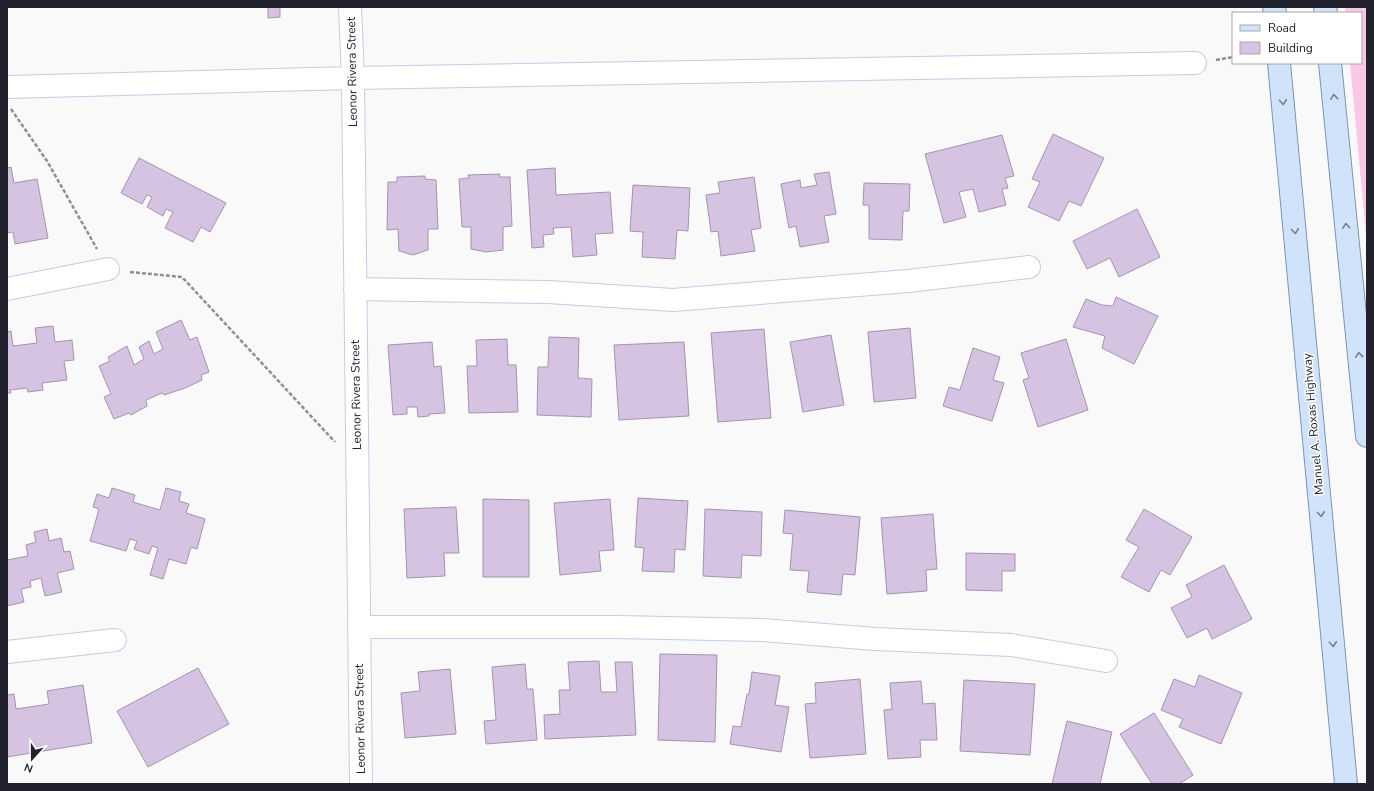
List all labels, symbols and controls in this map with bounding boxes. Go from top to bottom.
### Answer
legend [1232,12,1362,64]
street label: Leonor Rivera Street [343,16,361,127]
text: Road [1268,20,1296,36]
text: Building [1268,40,1313,56]
one-way arrow [1329,94,1338,100]
one-way arrow [1278,99,1287,105]
one-way arrow [1342,223,1351,229]
one-way arrow [1290,228,1299,234]
street label: Leonor Rivera Street [347,339,365,450]
street label: Manuel A. Roxas Highway [1299,352,1327,495]
one-way arrow [1355,352,1364,358]
one-way arrow [1316,511,1325,517]
one-way arrow [1328,641,1337,647]
street label: Leonor Rivera Street [351,663,369,774]
north arrow [12,739,52,779]
text: N [22,759,35,776]

